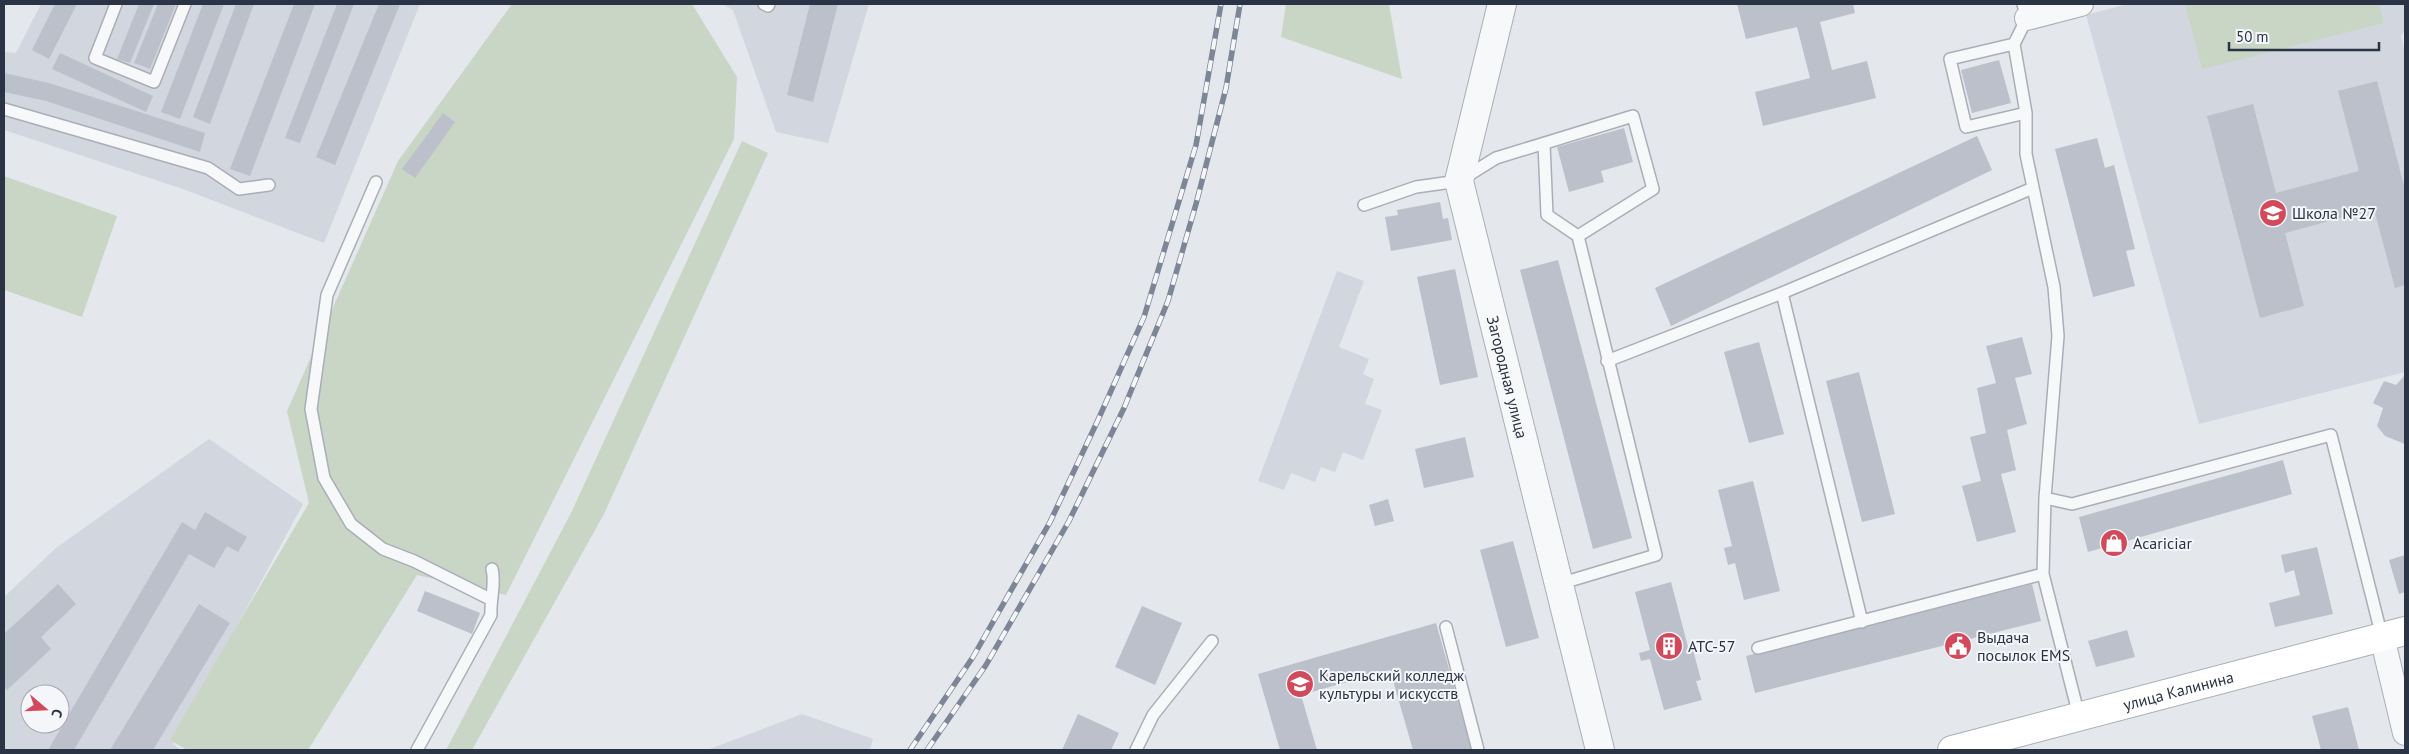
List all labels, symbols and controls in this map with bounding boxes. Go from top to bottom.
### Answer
scale bar [2229,20,2379,52]
text: 50 m [2236,27,2269,46]
school or university icon: Школа №27 [2258,198,2288,228]
place label: Школа №27 [2292,203,2376,223]
street label: Загородная улица [1483,313,1532,440]
shop icon: Acariciar [2099,528,2129,558]
place label: Acariciar [2133,533,2192,553]
place label: Выдача посылок EMS [1977,627,2070,665]
building icon: АТС-57 [1654,631,1684,661]
public building icon: Выдача посылок EMS [1943,631,1973,661]
place label: АТС-57 [1688,636,1736,656]
place label: Карельский колледж культуры и искусств [1319,665,1465,703]
street label: улица Калинина [2121,666,2236,715]
school or university icon: Карельский колледж культуры и искусств [1285,669,1315,699]
north arrow [20,684,70,734]
text: С [47,707,67,720]

